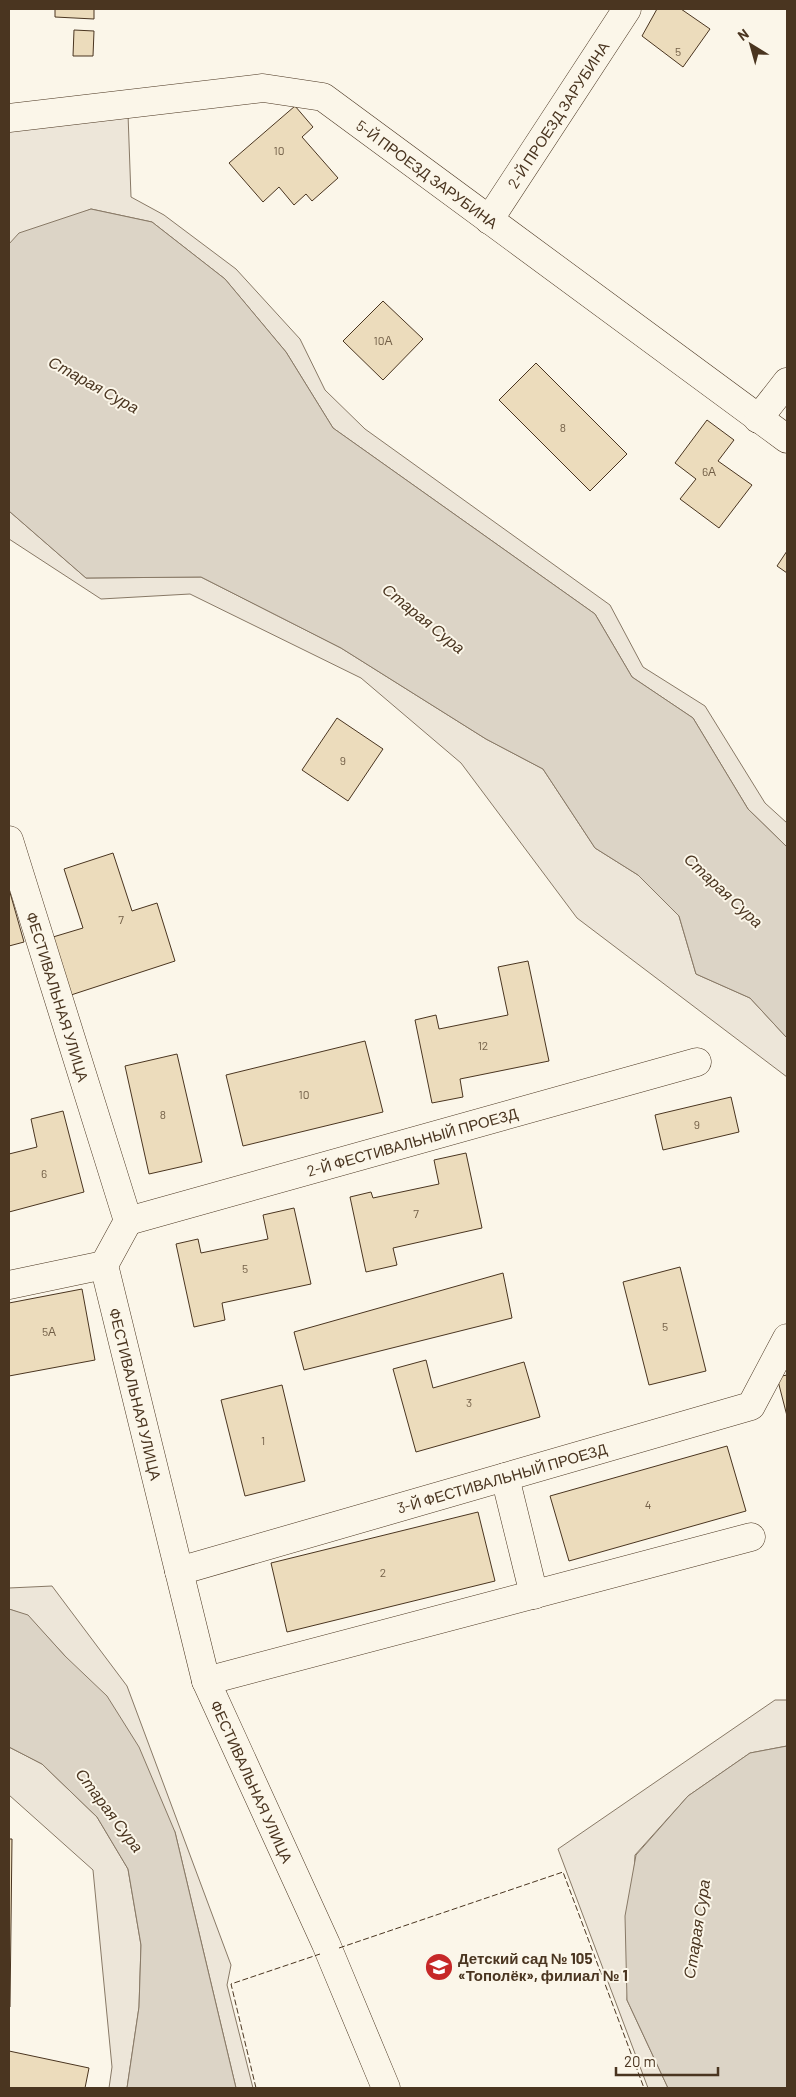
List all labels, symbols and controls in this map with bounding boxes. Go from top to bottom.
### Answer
north arrow [726,20,776,70]
text: N [734,25,752,44]
street label: 2-Й ПРОЕЗД ЗАРУБИНА [503,38,612,191]
house number: 5 [675,44,681,58]
street label: 5-Й ПРОЕЗД ЗАРУБИНА [353,116,502,232]
house number: 10 [274,143,284,157]
house number: 10А [374,333,392,347]
water label: Старая Сура [46,351,143,417]
house number: 8 [560,420,566,434]
house number: 6А [702,464,716,478]
water label: Старая Сура [379,579,469,657]
house number: 9 [340,753,346,767]
water label: Старая Сура [681,849,767,931]
street label: ФЕСТИВАЛЬНАЯ УЛИЦА [23,909,93,1084]
house number: 7 [118,912,124,926]
house number: 12 [478,1038,488,1052]
house number: 10 [299,1087,309,1101]
street label: 2-Й ФЕСТИВАЛЬНЫЙ ПРОЕЗД [305,1104,520,1180]
house number: 8 [160,1107,166,1121]
house number: 9 [694,1117,700,1131]
house number: 6 [41,1166,47,1180]
house number: 7 [413,1206,419,1220]
house number: 5 [242,1261,248,1275]
street label: ФЕСТИВАЛЬНАЯ УЛИЦА [106,1306,165,1482]
house number: 5 [662,1319,668,1333]
house number: 5А [42,1324,56,1338]
house number: 3 [466,1395,472,1409]
house number: 1 [261,1433,265,1447]
street label: 3-Й ФЕСТИВАЛЬНЫЙ ПРОЕЗД [395,1439,609,1517]
house number: 4 [645,1497,651,1511]
house number: 2 [380,1565,386,1579]
street label: ФЕСТИВАЛЬНАЯ УЛИЦА [207,1697,297,1866]
water label: Старая Сура [72,1764,148,1856]
water label: Старая Сура [679,1878,713,1980]
place label: Детский сад № 105 «Тополёк», филиал № 1 [458,1949,628,1984]
school or university icon: Детский сад № 105 «Тополёк», филиал № 1 [424,1952,454,1982]
scale bar [616,2044,718,2076]
text: 20 m [624,2052,656,2070]

